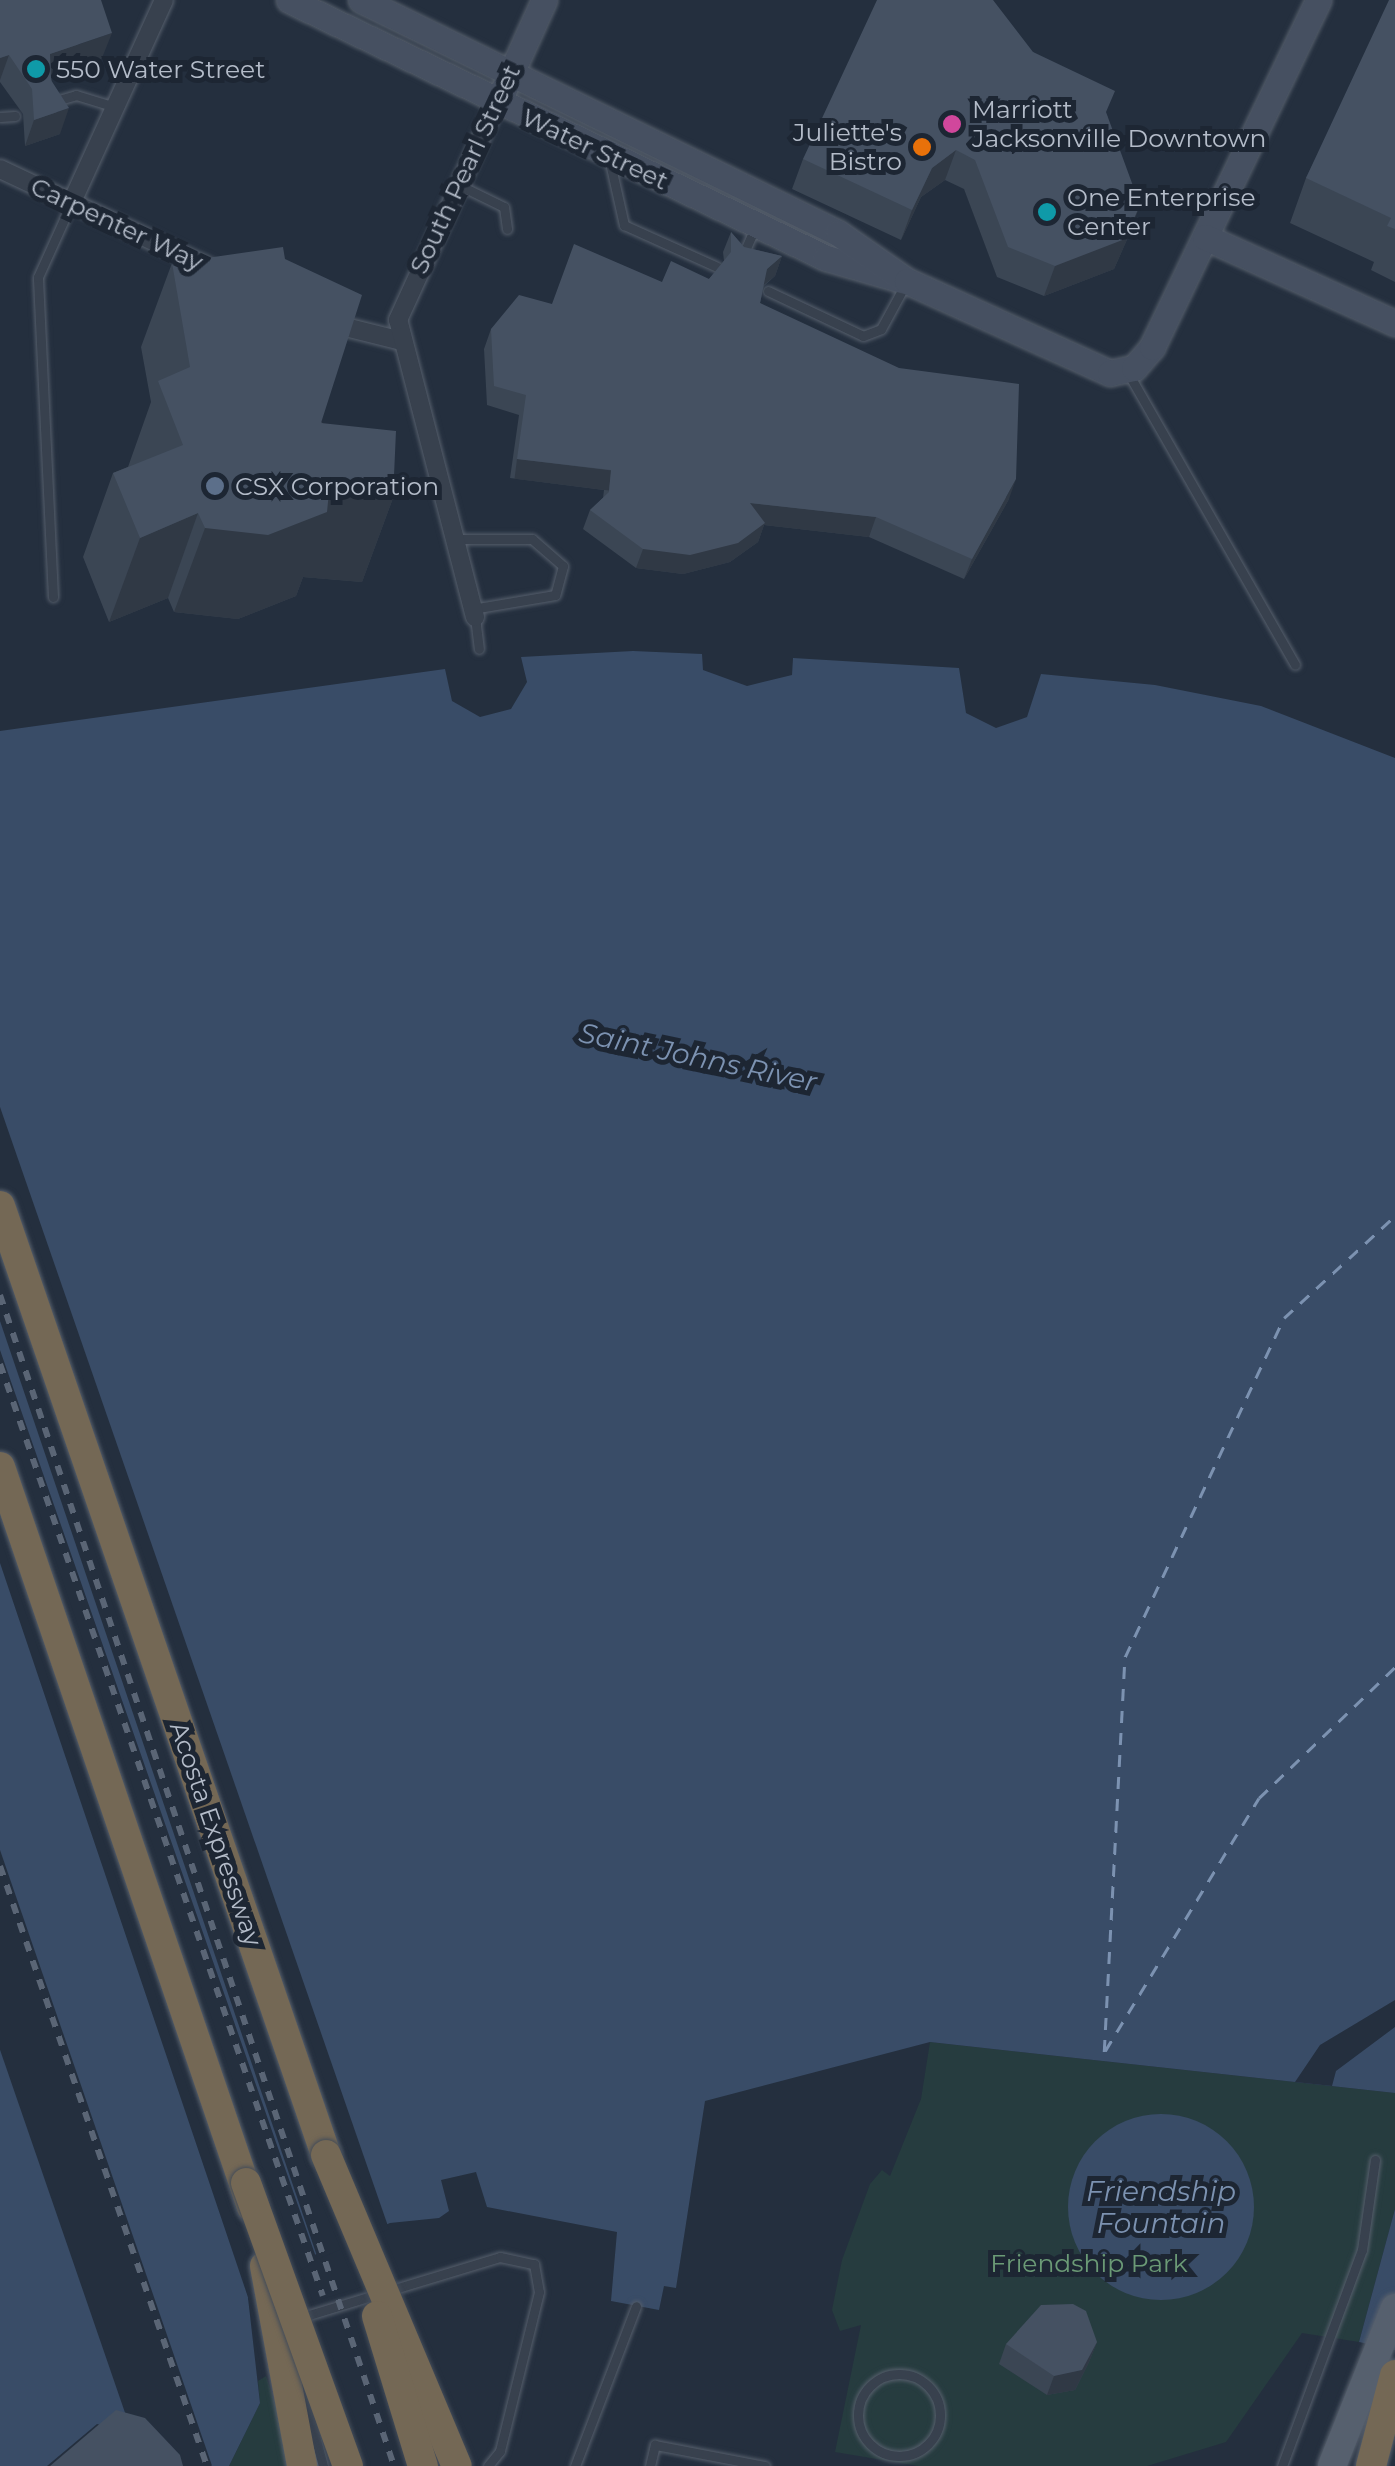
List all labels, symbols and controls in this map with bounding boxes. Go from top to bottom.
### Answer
place label: 550 Water Street [56,54,265,84]
marker: 550 Water Street [25,58,47,80]
street label: South Pearl Street [403,60,527,278]
place label: Marriott Jacksonville Downtown [972,95,1266,154]
street label: Water Street [517,102,673,196]
marker: Marriott Jacksonville Downtown [941,113,963,135]
place label: Juliette's Bistro [793,118,902,177]
marker: Juliette's Bistro [911,136,933,158]
street label: Carpenter Way [26,171,208,277]
place label: One Enterprise Center [1067,183,1256,242]
marker: One Enterprise Center [1036,201,1058,223]
place label: CSX Corporation [235,471,439,501]
marker: CSX Corporation [204,475,226,497]
water label: Saint Johns River [576,1015,820,1099]
street label: Acosta Expressway [163,1718,269,1950]
water label: Friendship Fountain [1086,2174,1236,2240]
park label: Friendship Park [990,2248,1188,2278]

